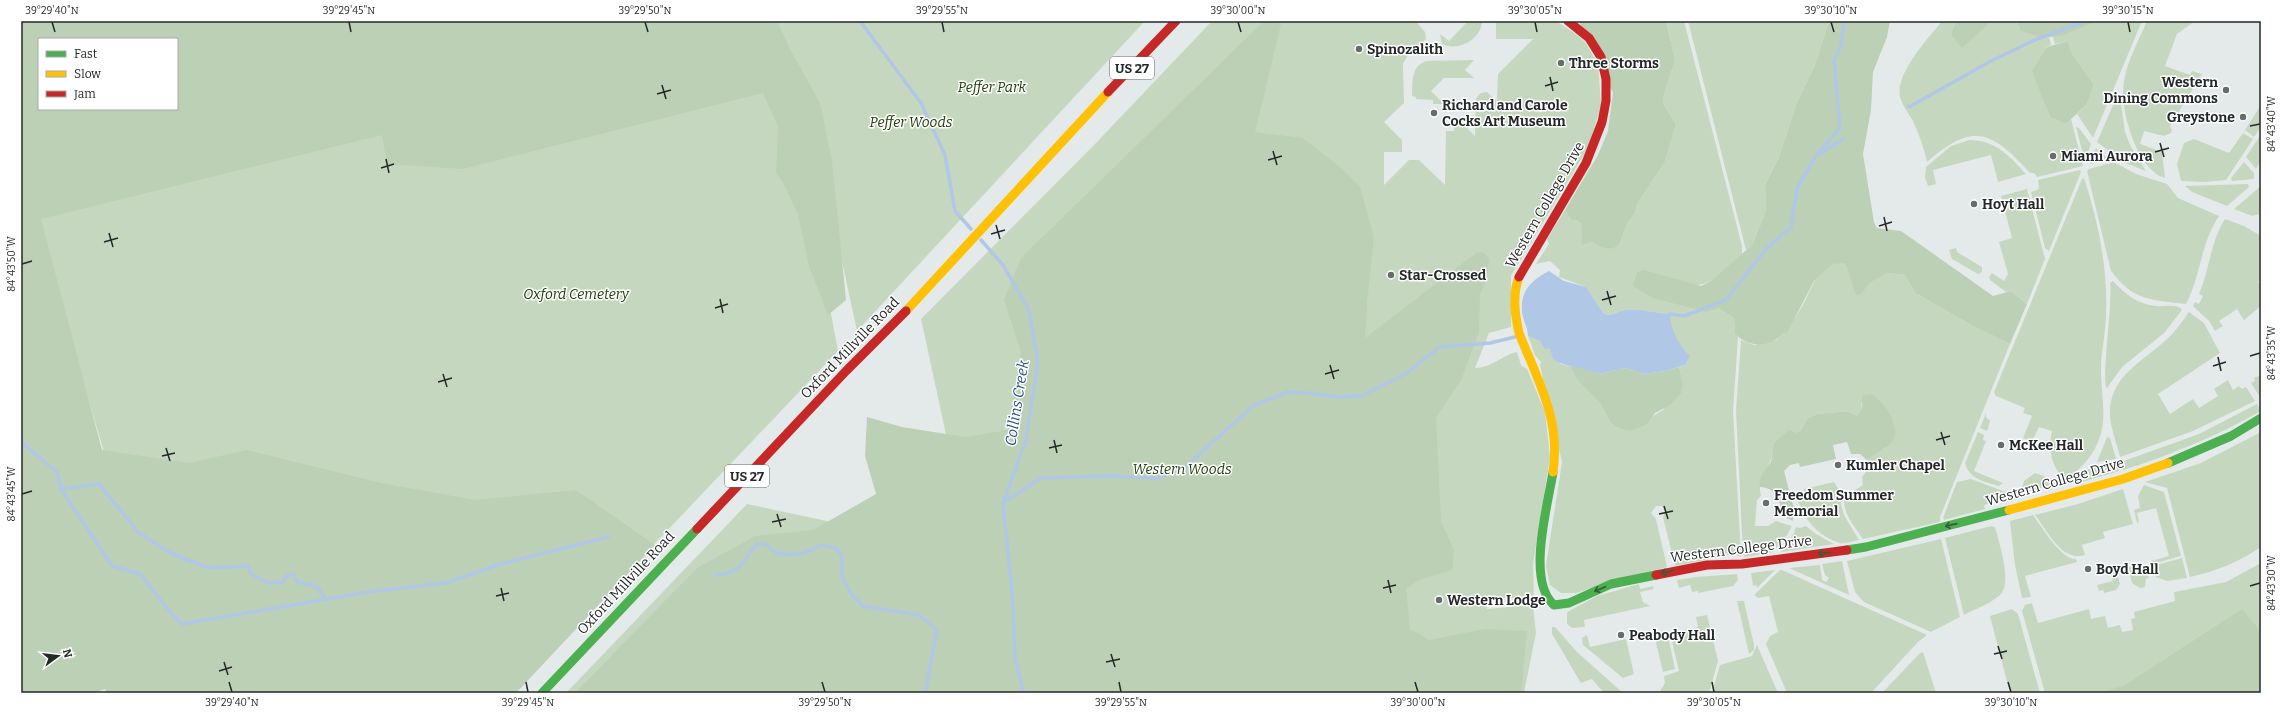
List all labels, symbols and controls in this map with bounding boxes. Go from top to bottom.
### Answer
text: 39°29'40"N [25,5,79,17]
text: 39°29'45"N [323,5,375,17]
text: 39°29'50"N [619,5,672,17]
text: 39°29'55"N [916,5,968,17]
text: 39°30'00"N [1211,5,1266,17]
text: 39°30'05"N [1508,5,1562,17]
text: 39°30'10"N [1805,5,1857,17]
text: 39°30'15"N [2102,5,2154,17]
legend [38,38,178,110]
place label: Spinozalith [1367,41,1443,58]
marker: Spinozalith [1354,44,1364,54]
text: Fast [74,47,98,61]
place label: Three Storms [1569,55,1659,72]
road number: US 27 [1110,57,1154,79]
marker: Three Storms [1556,58,1566,68]
text: Slow [74,67,101,81]
place label: Western Dining Commons [2103,74,2218,107]
park label: Peffer Park [958,79,1027,96]
marker: Western Dining Commons [2221,85,2231,95]
text: Jam [73,87,96,101]
text: 84°43'40"W [2266,95,2278,152]
place label: Richard and Carole Cocks Art Museum [1442,97,1568,130]
marker: Richard and Carole Cocks Art Museum [1429,108,1439,118]
place label: Greystone [2167,109,2235,126]
marker: Greystone [2238,112,2248,122]
park label: Peffer Woods [870,114,953,131]
street label: Western College Drive [1502,139,1588,271]
place label: Miami Aurora [2061,148,2153,165]
marker: Miami Aurora [2048,151,2058,161]
place label: Hoyt Hall [1982,196,2045,213]
marker: Hoyt Hall [1969,199,1979,209]
text: 84°43'50"W [6,236,18,292]
place label: Star-Crossed [1399,267,1487,284]
marker: Star-Crossed [1386,270,1396,280]
park label: Oxford Cemetery [523,286,630,303]
street label: Oxford Millville Road [797,294,903,402]
text: 84°43'35"W [2266,325,2278,380]
water label: Collins Creek [1001,358,1033,447]
place label: McKee Hall [2009,437,2084,454]
marker: McKee Hall [1996,440,2006,450]
street label: Western College Drive [1984,454,2126,510]
place label: Kumler Chapel [1846,457,1945,474]
marker: Kumler Chapel [1833,460,1843,470]
park label: Western Woods [1132,461,1232,478]
road number: US 27 [725,465,769,487]
text: 84°43'45"W [6,466,18,521]
place label: Freedom Summer Memorial [1774,487,1894,520]
marker: Freedom Summer Memorial [1761,498,1771,508]
one-way arrow [1945,522,1958,529]
street label: Oxford Millville Road [574,528,678,638]
street label: Western College Drive [1669,532,1813,566]
one-way arrow [1818,549,1831,557]
text: 84°43'30"W [2266,554,2278,611]
place label: Boyd Hall [2096,561,2159,578]
marker: Boyd Hall [2083,564,2093,574]
one-way arrow [1661,569,1674,577]
one-way arrow [1594,586,1606,593]
place label: Western Lodge [1447,592,1546,609]
marker: Western Lodge [1434,595,1444,605]
place label: Peabody Hall [1629,627,1716,644]
marker: Peabody Hall [1616,630,1626,640]
north arrow [38,636,78,676]
text: N [60,648,75,660]
text: 39°29'40"N [205,697,259,709]
text: 39°29'45"N [502,697,554,709]
text: 39°29'50"N [799,697,852,709]
text: 39°29'55"N [1095,697,1147,709]
text: 39°30'00"N [1391,697,1446,709]
text: 39°30'05"N [1687,697,1741,709]
text: 39°30'10"N [1985,697,2037,709]

